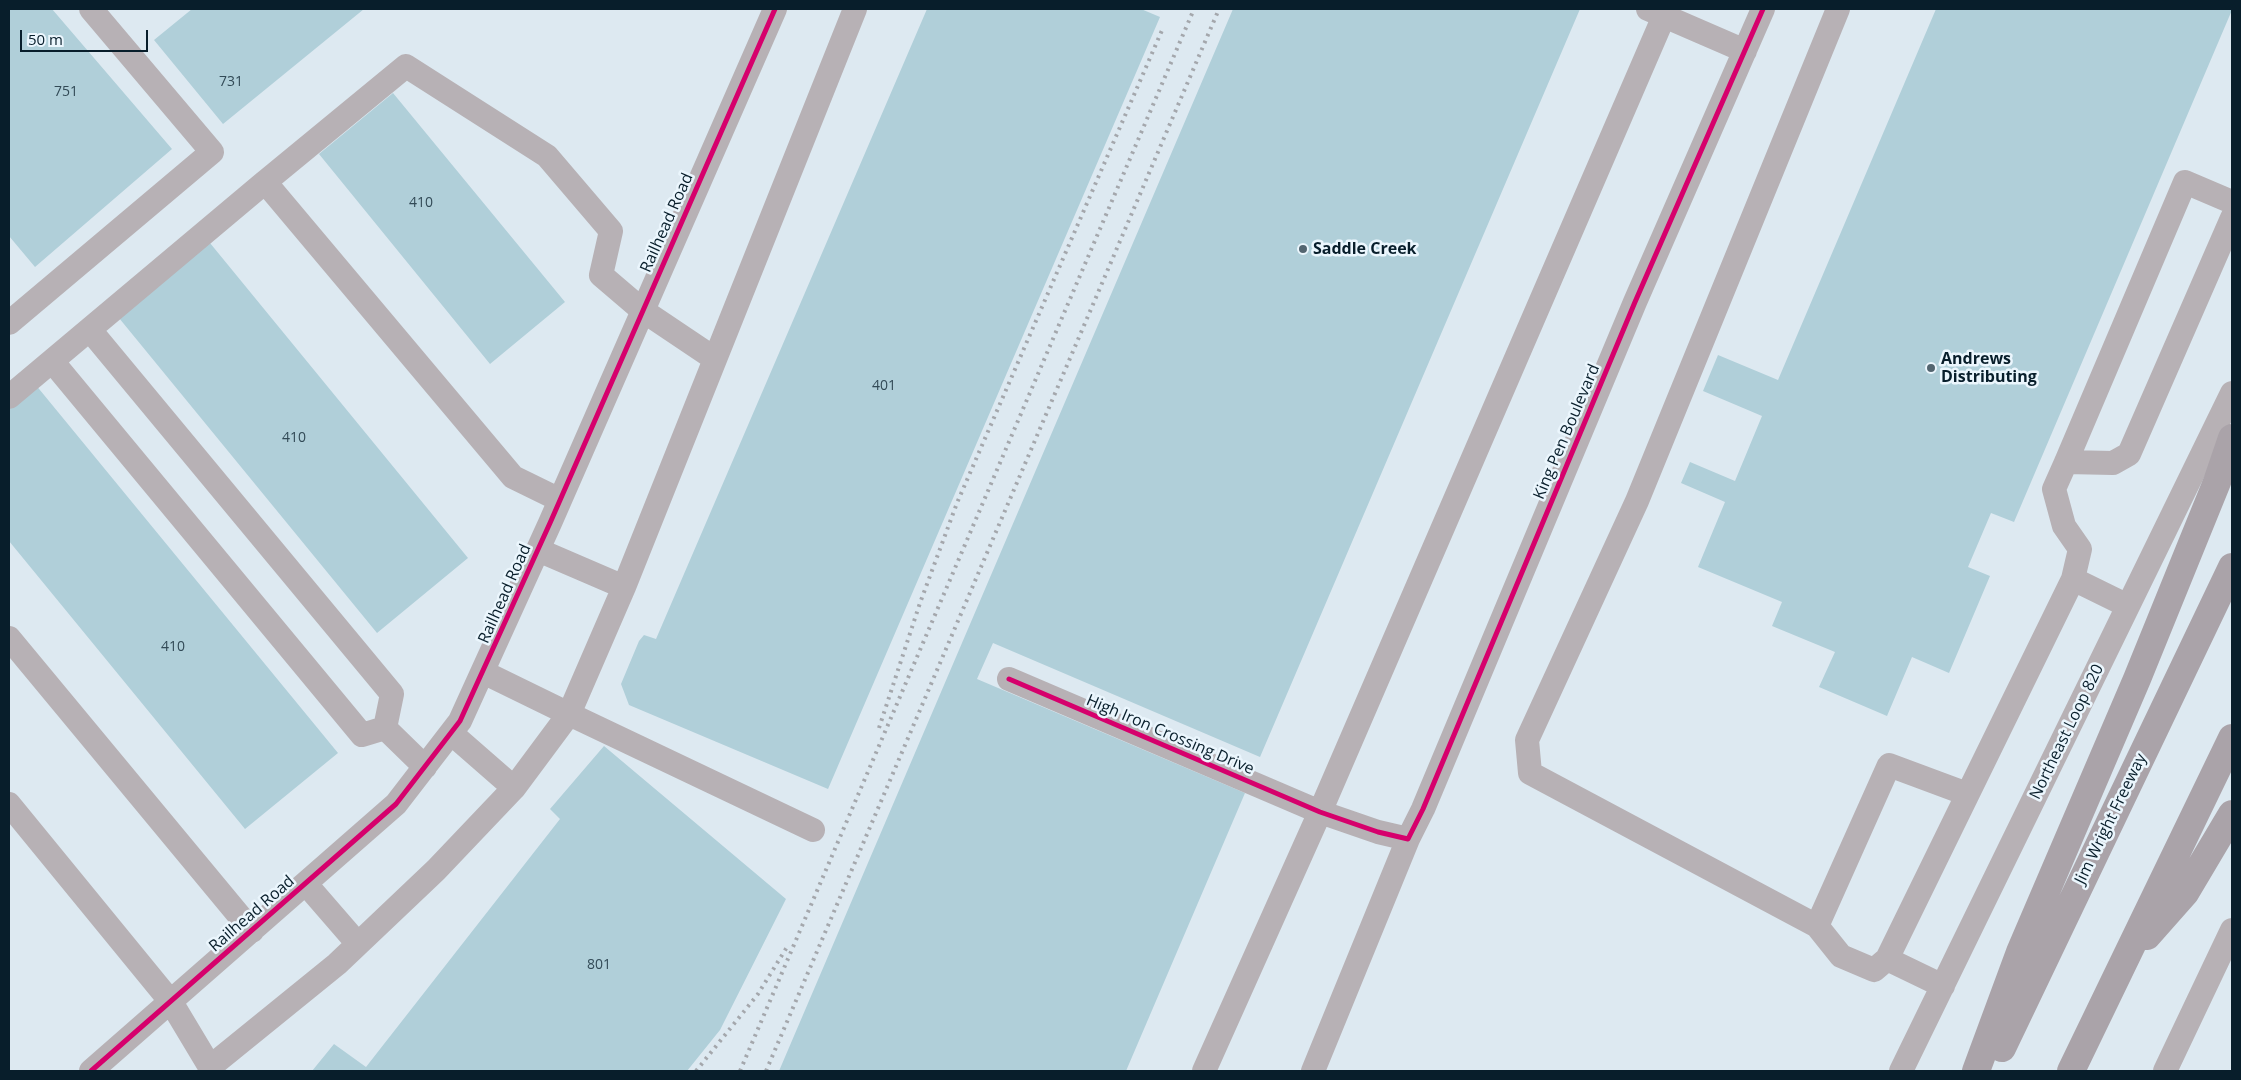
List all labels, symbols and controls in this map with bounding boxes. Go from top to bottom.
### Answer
scale bar [22,20,150,52]
text: 50 m [28,29,63,49]
house number: 731 [219,74,243,90]
house number: 751 [54,84,78,100]
street label: Railhead Road [637,170,697,276]
house number: 410 [409,195,433,211]
place label: Saddle Creek [1313,239,1417,259]
marker: Saddle Creek [1297,243,1309,255]
place label: Andrews Distributing [1941,349,2037,387]
street label: King Pen Boulevard [1530,361,1604,503]
marker: Andrews Distributing [1925,362,1937,374]
house number: 401 [872,378,896,394]
house number: 410 [282,430,306,446]
street label: Railhead Road [475,541,535,647]
house number: 410 [161,639,185,655]
street label: Northeast Loop 820 [2026,661,2108,803]
street label: High Iron Crossing Drive [1083,691,1257,779]
street label: Jim Wright Freeway [2071,750,2151,888]
street label: Railhead Road [205,872,299,956]
house number: 801 [587,957,611,973]

